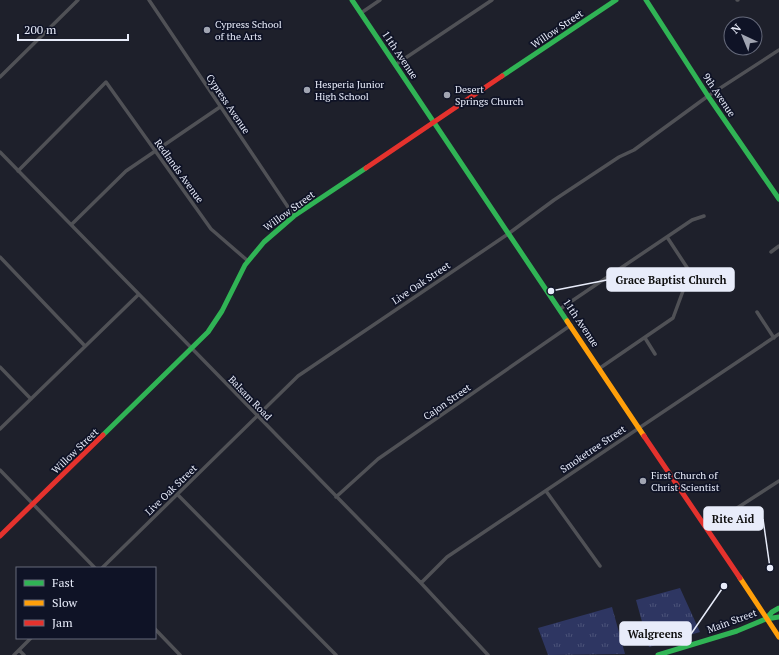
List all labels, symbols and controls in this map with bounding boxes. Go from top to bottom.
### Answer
street label: Willow Street [528,7,586,51]
scale bar [18,16,128,42]
north arrow [723,16,763,56]
place label: Cypress School of the Arts [215,18,282,43]
text: N [728,20,744,37]
text: 200 m [24,22,57,37]
marker: Cypress School of the Arts [202,25,212,35]
street label: 11th Avenue [379,28,421,82]
street label: 9th Avenue [700,71,738,119]
street label: Cypress Avenue [203,72,253,136]
place label: Hesperia Junior High School [315,78,384,103]
place label: Desert Springs Church [455,83,523,108]
marker: Hesperia Junior High School [302,85,312,95]
marker: Desert Springs Church [442,90,452,100]
street label: Redlands Avenue [152,137,206,205]
street label: Willow Street [261,188,317,234]
street label: Live Oak Street [389,259,453,307]
callout: Grace Baptist Church [607,268,734,291]
text: Grace Baptist Church [615,273,727,287]
street label: 11th Avenue [560,296,602,350]
street label: Balsam Road [226,373,275,423]
street label: Cajon Street [421,381,473,423]
street label: Smoketree Street [558,422,629,476]
street label: Willow Street [49,425,101,477]
street label: Live Oak Street [142,462,200,518]
place label: First Church of Christ Scientist [651,469,720,494]
marker: First Church of Christ Scientist [638,476,648,486]
callout: Rite Aid [704,507,763,530]
text: Rite Aid [712,512,755,526]
legend [16,567,156,639]
text: Fast [52,575,75,590]
text: Slow [52,595,78,610]
street label: Main Street [705,606,759,636]
text: Jam [52,615,73,630]
callout: Walgreens [620,622,691,645]
text: Walgreens [627,627,683,641]

